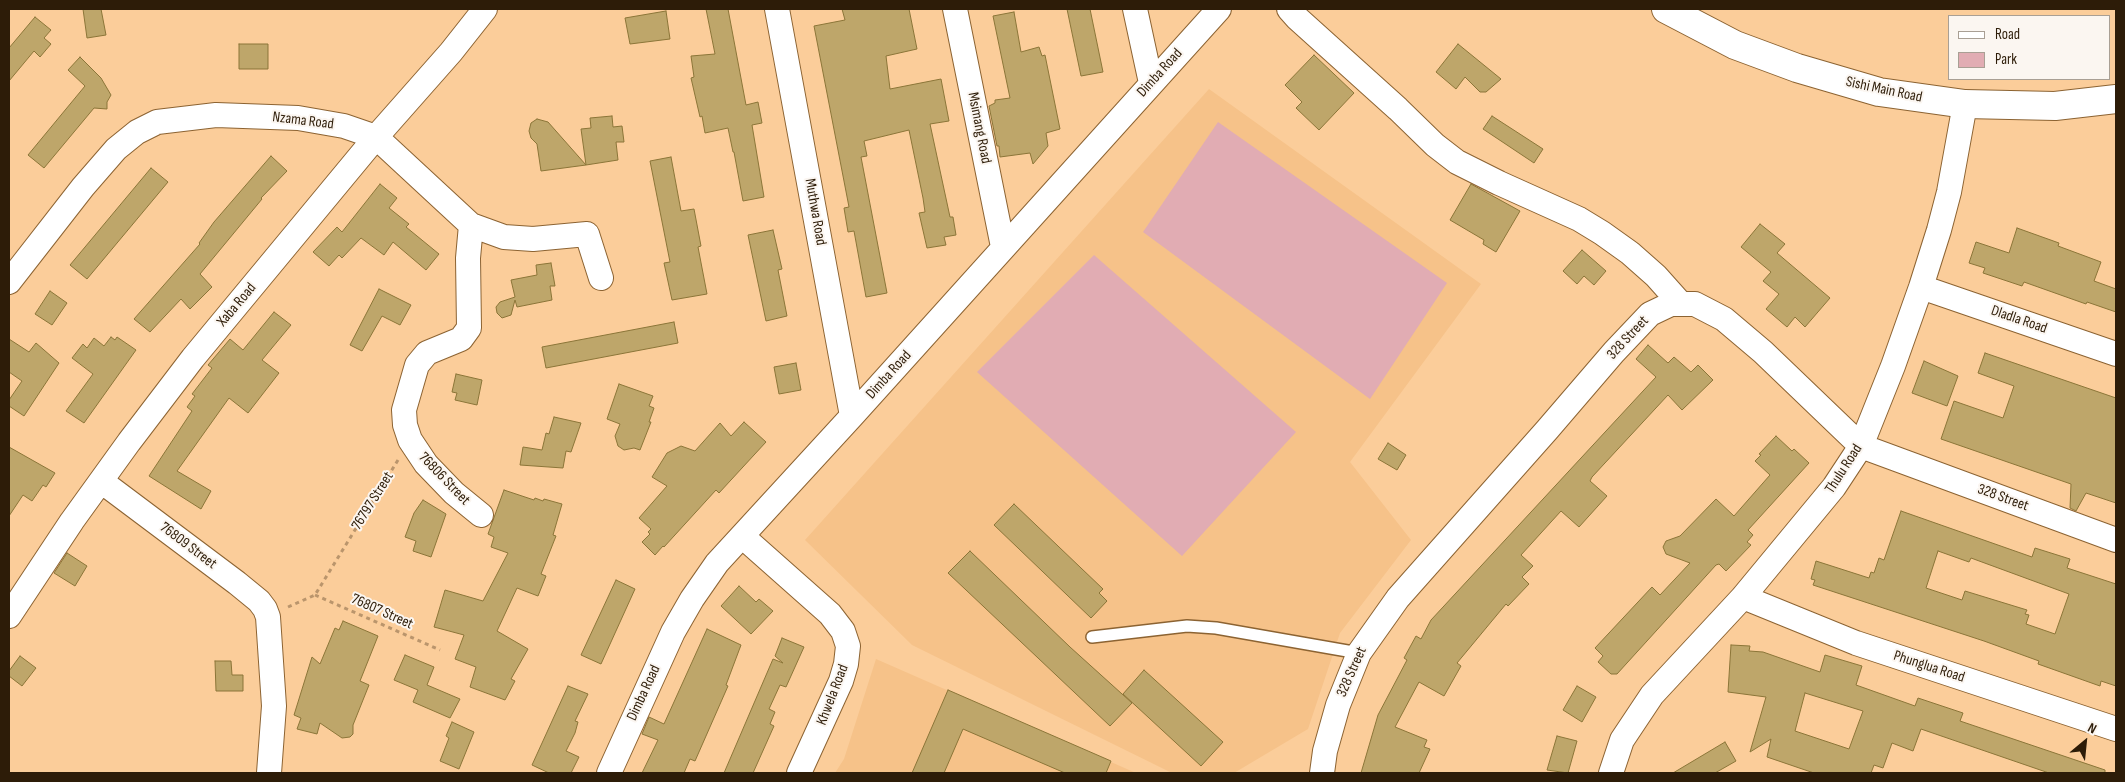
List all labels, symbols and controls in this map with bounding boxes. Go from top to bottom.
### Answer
legend [1948,15,2110,80]
text: Road [1995,25,2020,44]
street label: Dimba Road [1134,45,1186,101]
text: Park [1995,50,2017,69]
street label: Sishi Main Road [1844,73,1924,107]
street label: Msimang Road [963,91,995,165]
street label: Nzama Road [271,108,335,134]
street label: Muthwa Road [800,177,830,247]
street label: Xaba Road [214,280,260,330]
street label: Dladla Road [1989,302,2049,338]
street label: 328 Street [1603,312,1653,364]
street label: Dimba Road [863,347,915,403]
street label: Thulu Road [1821,441,1867,497]
street label: 76806 Street [414,449,474,509]
street label: 76797 Street [348,469,398,533]
street label: 328 Street [1975,480,2031,516]
street label: 76809 Street [156,519,220,573]
street label: 76807 Street [348,590,416,634]
street label: 328 Street [1333,644,1371,700]
street label: Phunglua Road [1891,647,1967,687]
street label: Dimba Road [623,662,665,724]
street label: Khwela Road [813,662,853,728]
north arrow [2060,717,2110,767]
text: N [2085,719,2100,738]

